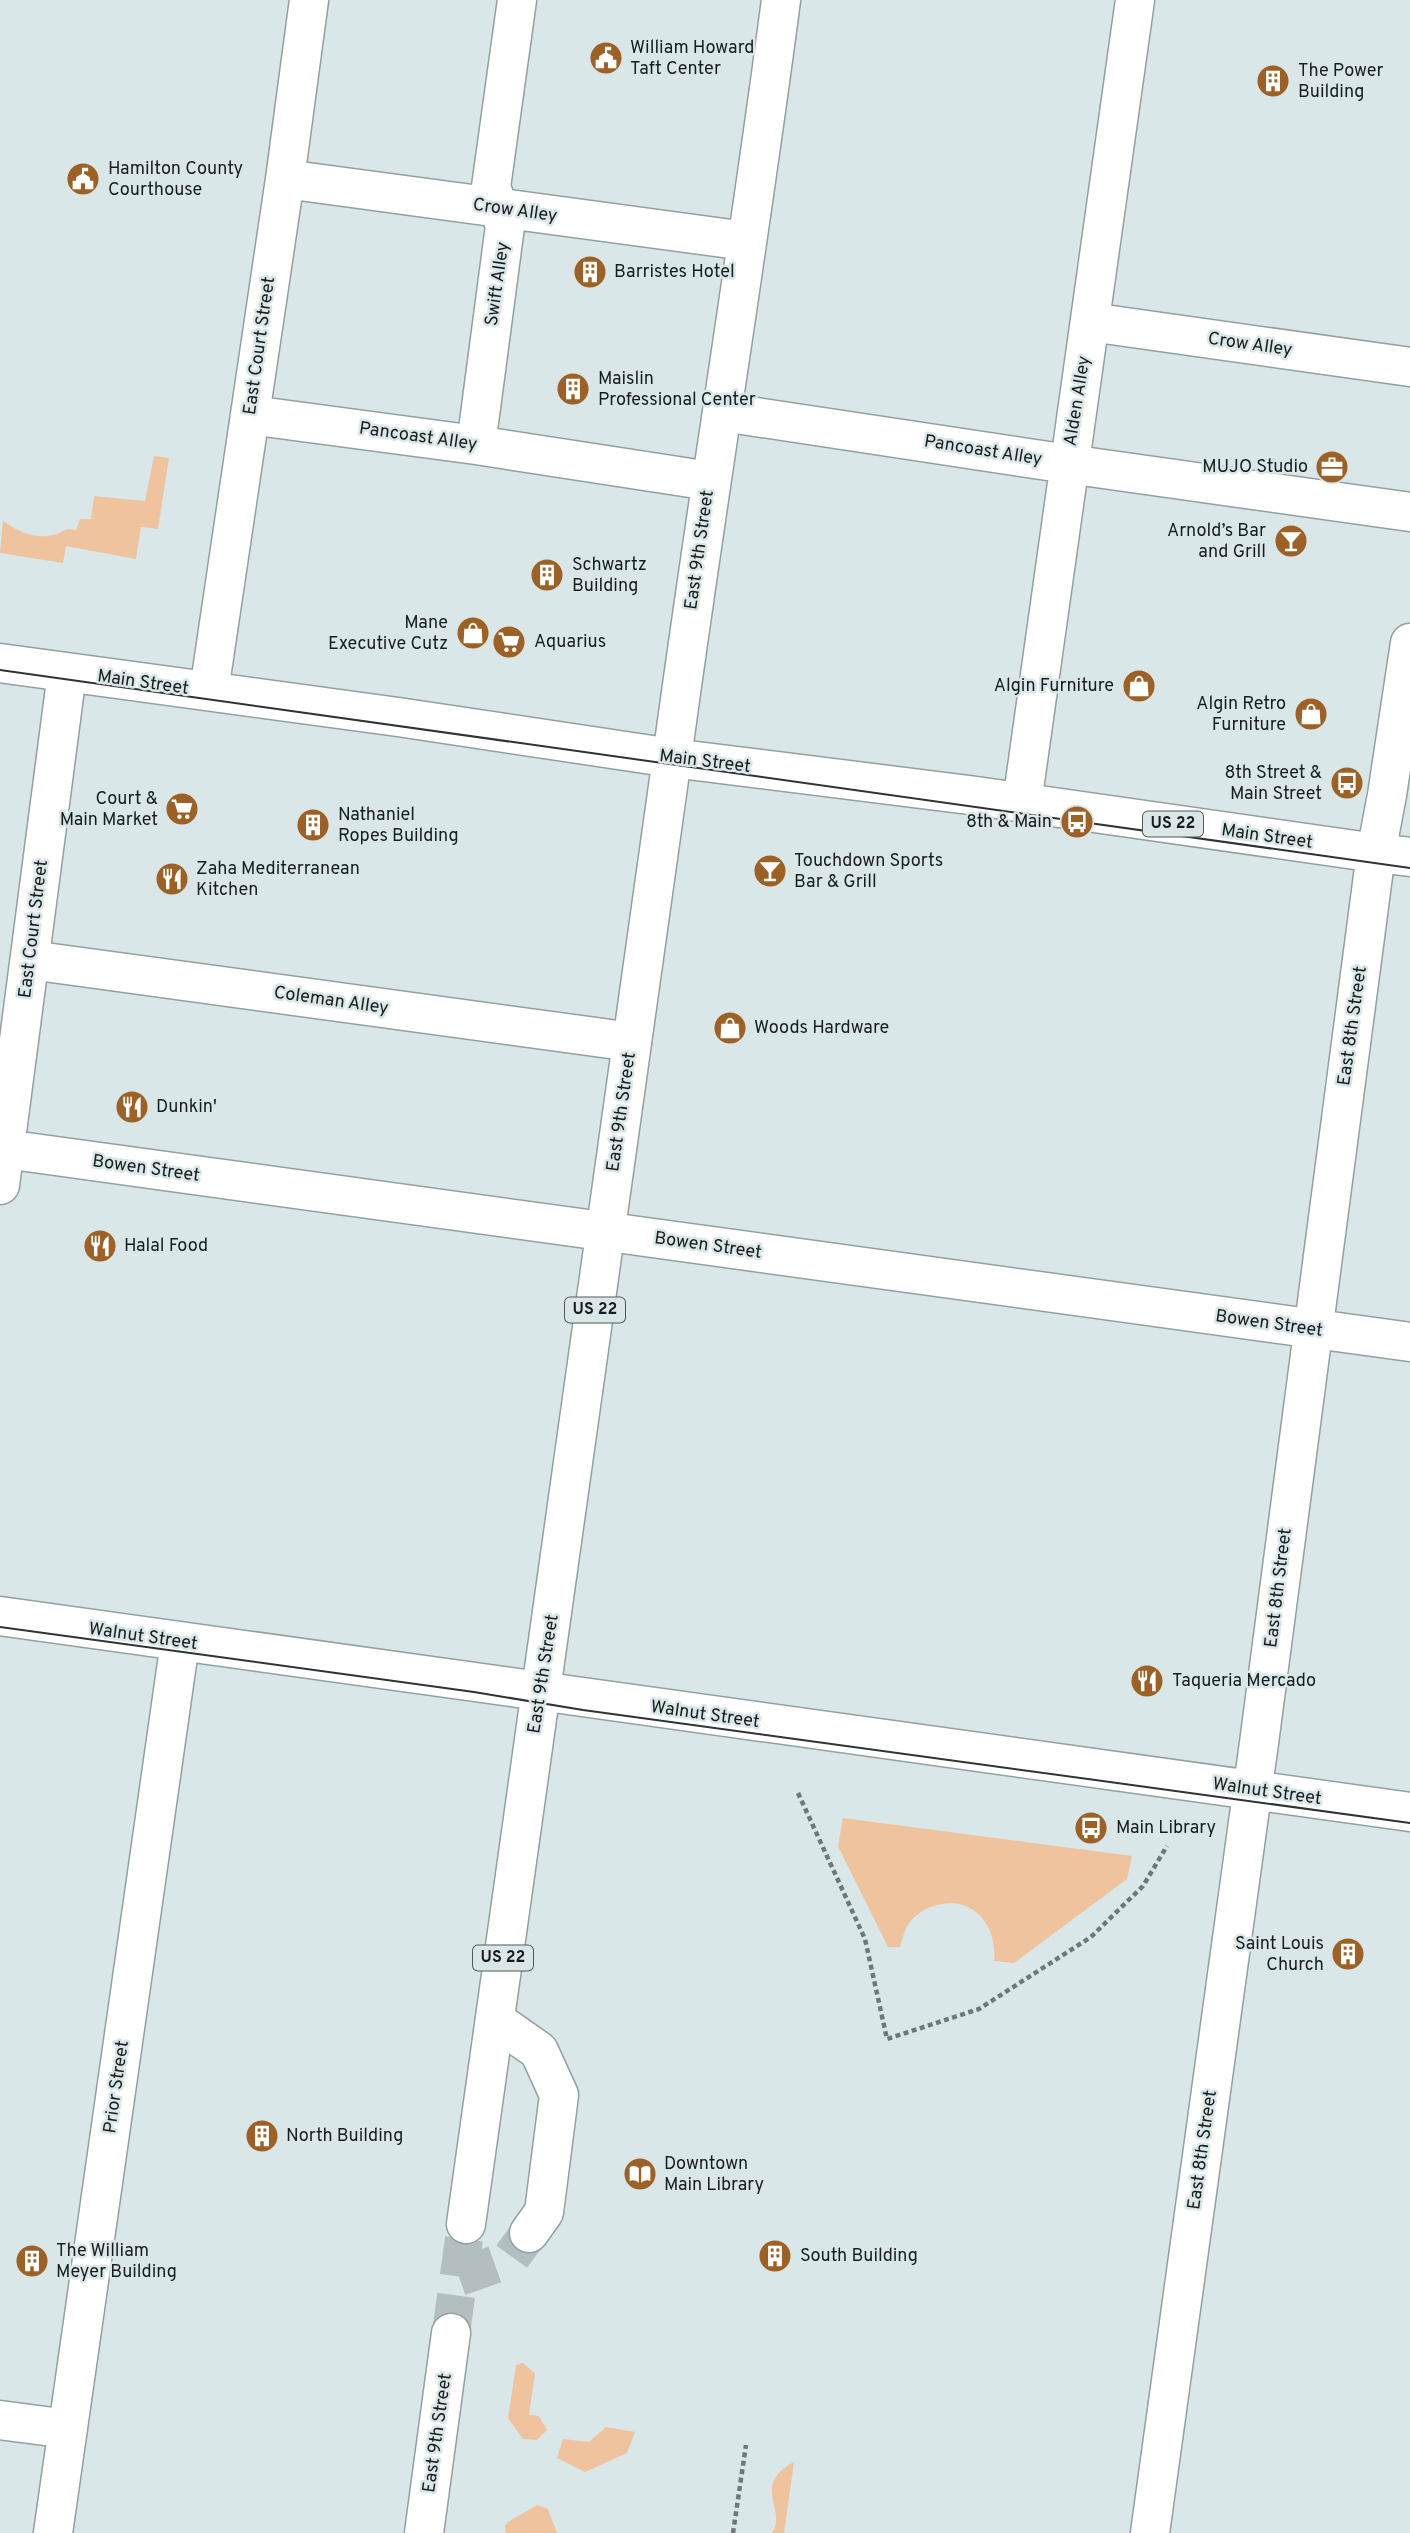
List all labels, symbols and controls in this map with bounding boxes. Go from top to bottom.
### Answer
place label: William Howard Taft Center [630,37,754,81]
public building icon: William Howard Taft Center [587,39,625,77]
place label: The Power Building [1298,60,1384,104]
building icon: The Power Building [1254,62,1292,100]
place label: Hamilton County Courthouse [108,158,243,202]
public building icon: Hamilton County Courthouse [64,160,102,198]
street label: Crow Alley [471,194,559,228]
street label: Swift Alley [481,241,515,327]
building icon: Barristes Hotel [571,253,609,291]
place label: Barristes Hotel [614,261,735,284]
street label: East Court Street [239,275,281,417]
street label: Crow Alley [1206,328,1294,362]
street label: Alden Alley [1060,354,1096,448]
place label: Maislin Professional Center [598,368,756,412]
building icon: Maislin Professional Center [554,370,592,408]
street label: Pancoast Alley [357,417,479,457]
street label: Pancoast Alley [922,430,1044,472]
office icon: MUJO Studio [1313,448,1351,486]
place label: MUJO Studio [1202,456,1308,479]
street label: East 9th Street [680,489,720,611]
place label: Arnold’s Bar and Grill [1167,520,1266,564]
bar icon: Arnold’s Bar and Grill [1272,522,1310,560]
place label: Schwartz Building [572,554,647,598]
building icon: Schwartz Building [528,556,566,594]
place label: Mane Executive Cutz [328,612,448,656]
shop icon: Mane Executive Cutz [454,614,492,652]
supermarket icon: Aquarius [490,623,528,661]
place label: Aquarius [534,631,606,654]
street label: Main Street [96,665,190,701]
shop icon: Algin Furniture [1120,667,1158,705]
place label: Algin Furniture [994,675,1114,698]
place label: Algin Retro Furniture [1196,693,1286,737]
shop icon: Algin Retro Furniture [1292,695,1330,733]
street label: Main Street [658,745,752,779]
place label: 8th Street & Main Street [1225,762,1322,806]
bus stop icon: 8th Street & Main Street [1328,764,1366,802]
place label: Court & Main Market [60,788,158,832]
supermarket icon: Court & Main Market [163,790,201,828]
bus stop icon: 8th & Main [1058,803,1096,841]
place label: Nathaniel Ropes Building [338,804,459,848]
building icon: Nathaniel Ropes Building [294,806,332,844]
place label: 8th & Main [966,811,1052,834]
road number: US 22 [1143,811,1203,836]
street label: Main Street [1220,819,1314,855]
place label: Touchdown Sports Bar & Grill [794,850,943,894]
bar icon: Touchdown Sports Bar & Grill [751,852,789,890]
street label: East Court Street [14,858,54,1000]
place label: Zaha Mediterranean Kitchen [196,858,360,902]
restaurant icon: Zaha Mediterranean Kitchen [153,860,191,898]
street label: East 8th Street [1333,965,1373,1087]
street label: Coleman Alley [272,982,390,1020]
shop icon: Woods Hardware [711,1009,749,1047]
place label: Woods Hardware [754,1017,889,1040]
street label: East 9th Street [602,1051,642,1173]
restaurant icon: Dunkin' [113,1088,151,1126]
place label: Dunkin' [156,1096,217,1119]
street label: Bowen Street [91,1150,201,1188]
restaurant icon: Halal Food [81,1227,119,1265]
street label: Bowen Street [653,1227,763,1265]
place label: Halal Food [124,1235,208,1258]
road number: US 22 [565,1298,625,1322]
street label: Bowen Street [1214,1305,1324,1343]
street label: East 8th Street [1260,1527,1298,1649]
street label: East 9th Street [523,1613,565,1735]
street label: Walnut Street [87,1618,199,1656]
restaurant icon: Taqueria Mercado [1128,1662,1166,1700]
place label: Taqueria Mercado [1172,1670,1316,1693]
street label: Walnut Street [649,1696,761,1734]
street label: Walnut Street [1211,1773,1323,1811]
bus stop icon: Main Library [1072,1809,1110,1847]
place label: Main Library [1116,1817,1216,1840]
place label: Saint Louis Church [1235,1933,1324,1977]
building icon: Saint Louis Church [1329,1935,1367,1973]
road number: US 22 [473,1946,533,1970]
street label: Prior Street [99,2039,135,2135]
street label: East 8th Street [1183,2089,1223,2211]
building icon: North Building [243,2117,281,2155]
place label: North Building [286,2125,403,2148]
place label: Downtown Main Library [664,2153,764,2197]
library icon: Downtown Main Library [621,2155,659,2193]
building icon: South Building [756,2237,794,2275]
place label: The William Meyer Building [56,2240,177,2284]
building icon: The William Meyer Building [13,2242,51,2280]
place label: South Building [800,2245,918,2268]
street label: East 9th Street [418,2372,458,2494]

